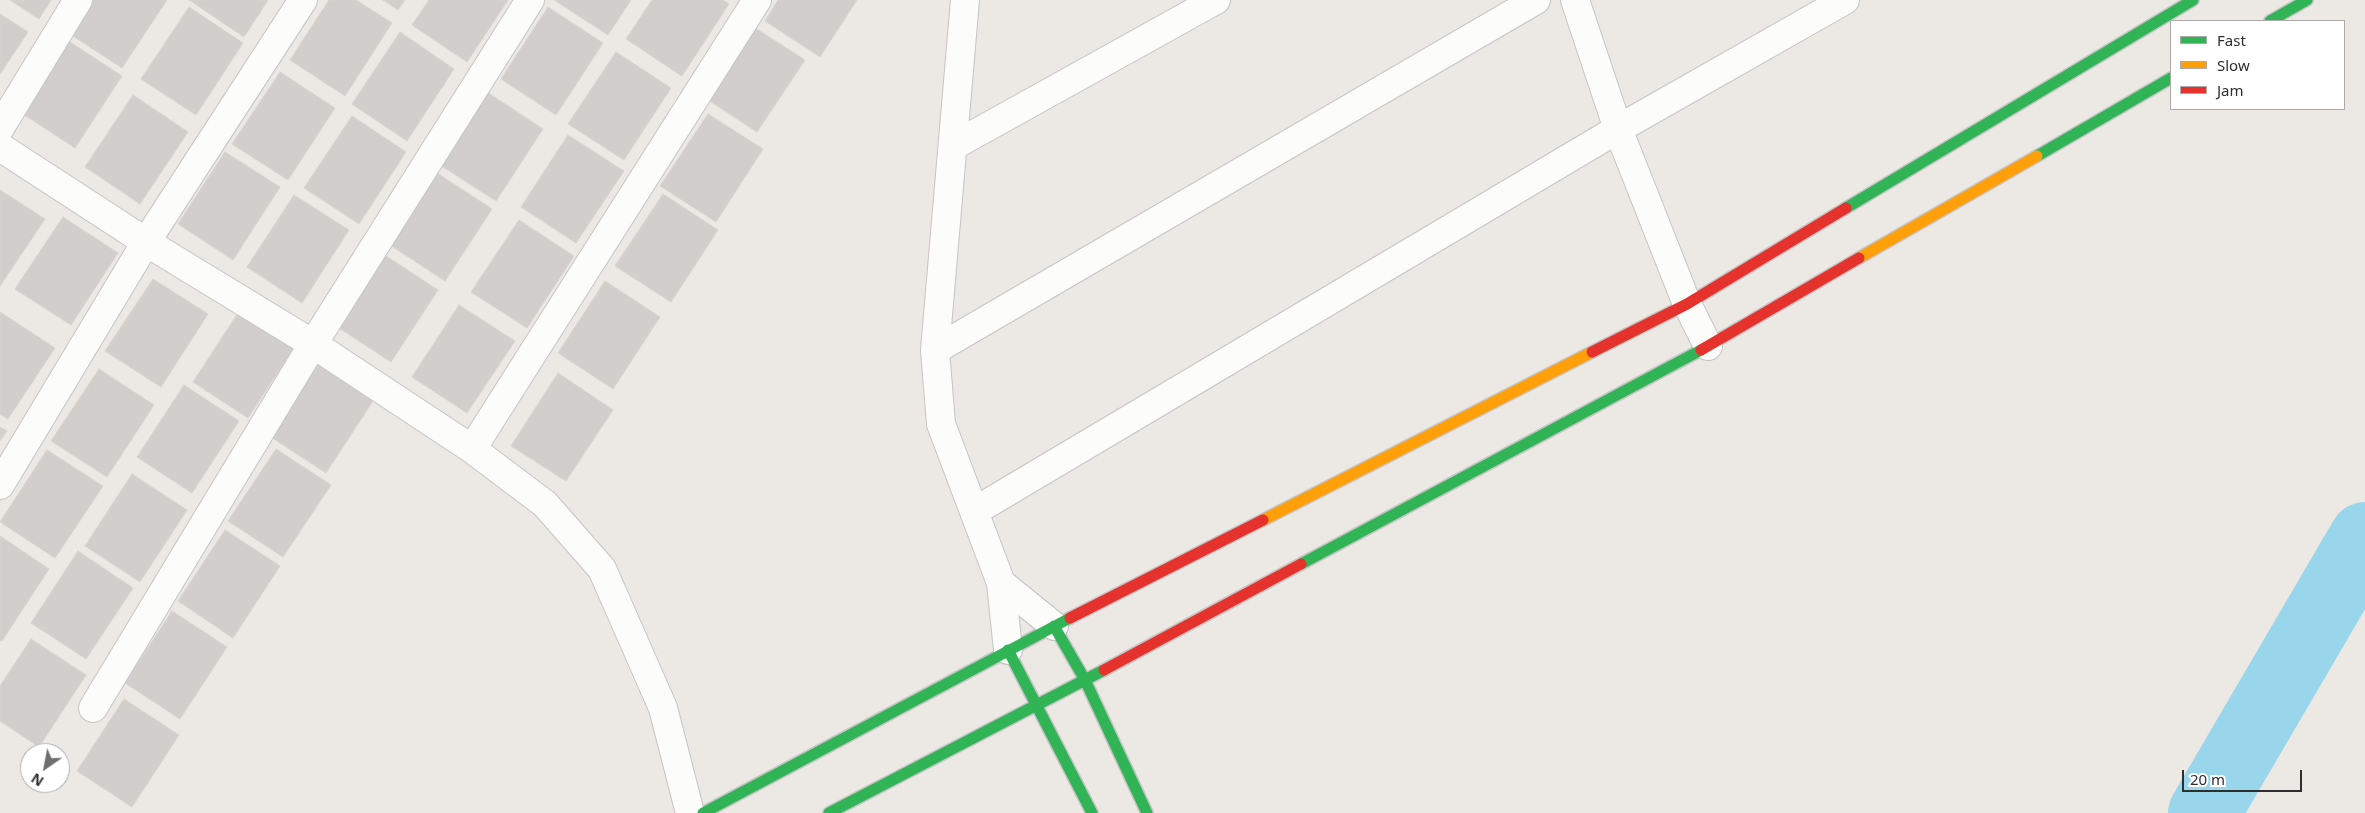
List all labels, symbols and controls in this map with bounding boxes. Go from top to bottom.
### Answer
legend [2170,20,2345,110]
text: Fast [2217,30,2246,50]
text: Slow [2217,55,2250,75]
text: Jam [2217,80,2244,100]
north arrow [20,743,70,793]
scale bar [2185,760,2305,792]
text: N [27,769,47,791]
text: 20 m [2190,769,2225,789]

